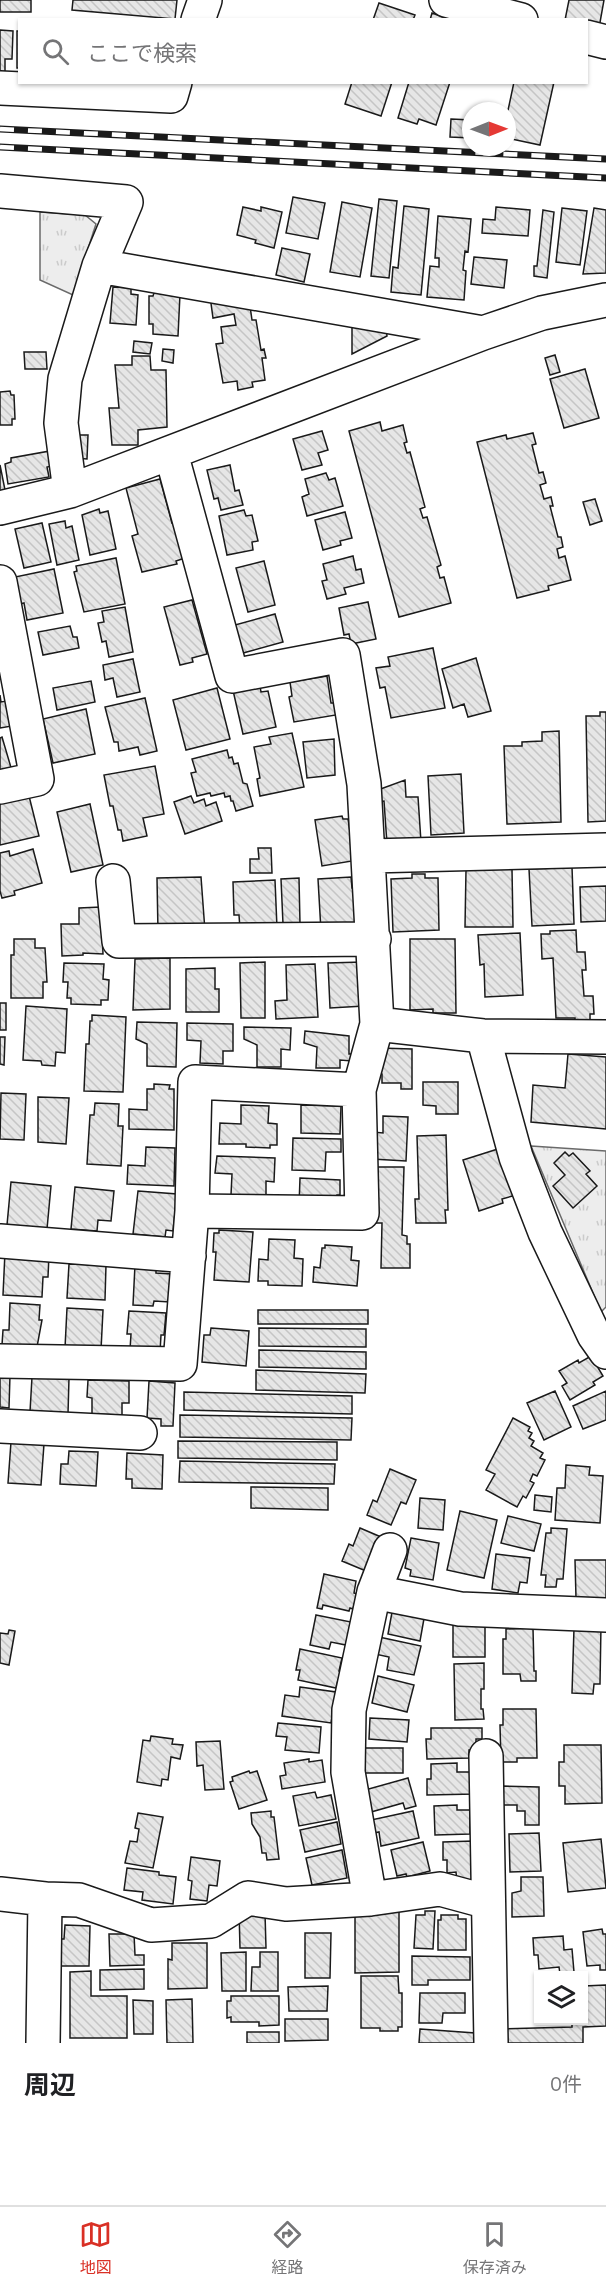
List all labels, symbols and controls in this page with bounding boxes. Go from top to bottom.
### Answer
search box [18,18,588,84]
icon: search [39,35,72,68]
text: ここで検索 [87,39,197,67]
north arrow [462,102,516,156]
map controls [534,1971,588,2025]
button: layers [534,1971,588,2025]
text: 周辺 [24,2068,76,2101]
text: 0件 [550,2071,582,2096]
tab: 地図 [79,2218,112,2278]
tab: 経路 [271,2218,304,2278]
tab: 保存済み [463,2218,527,2278]

